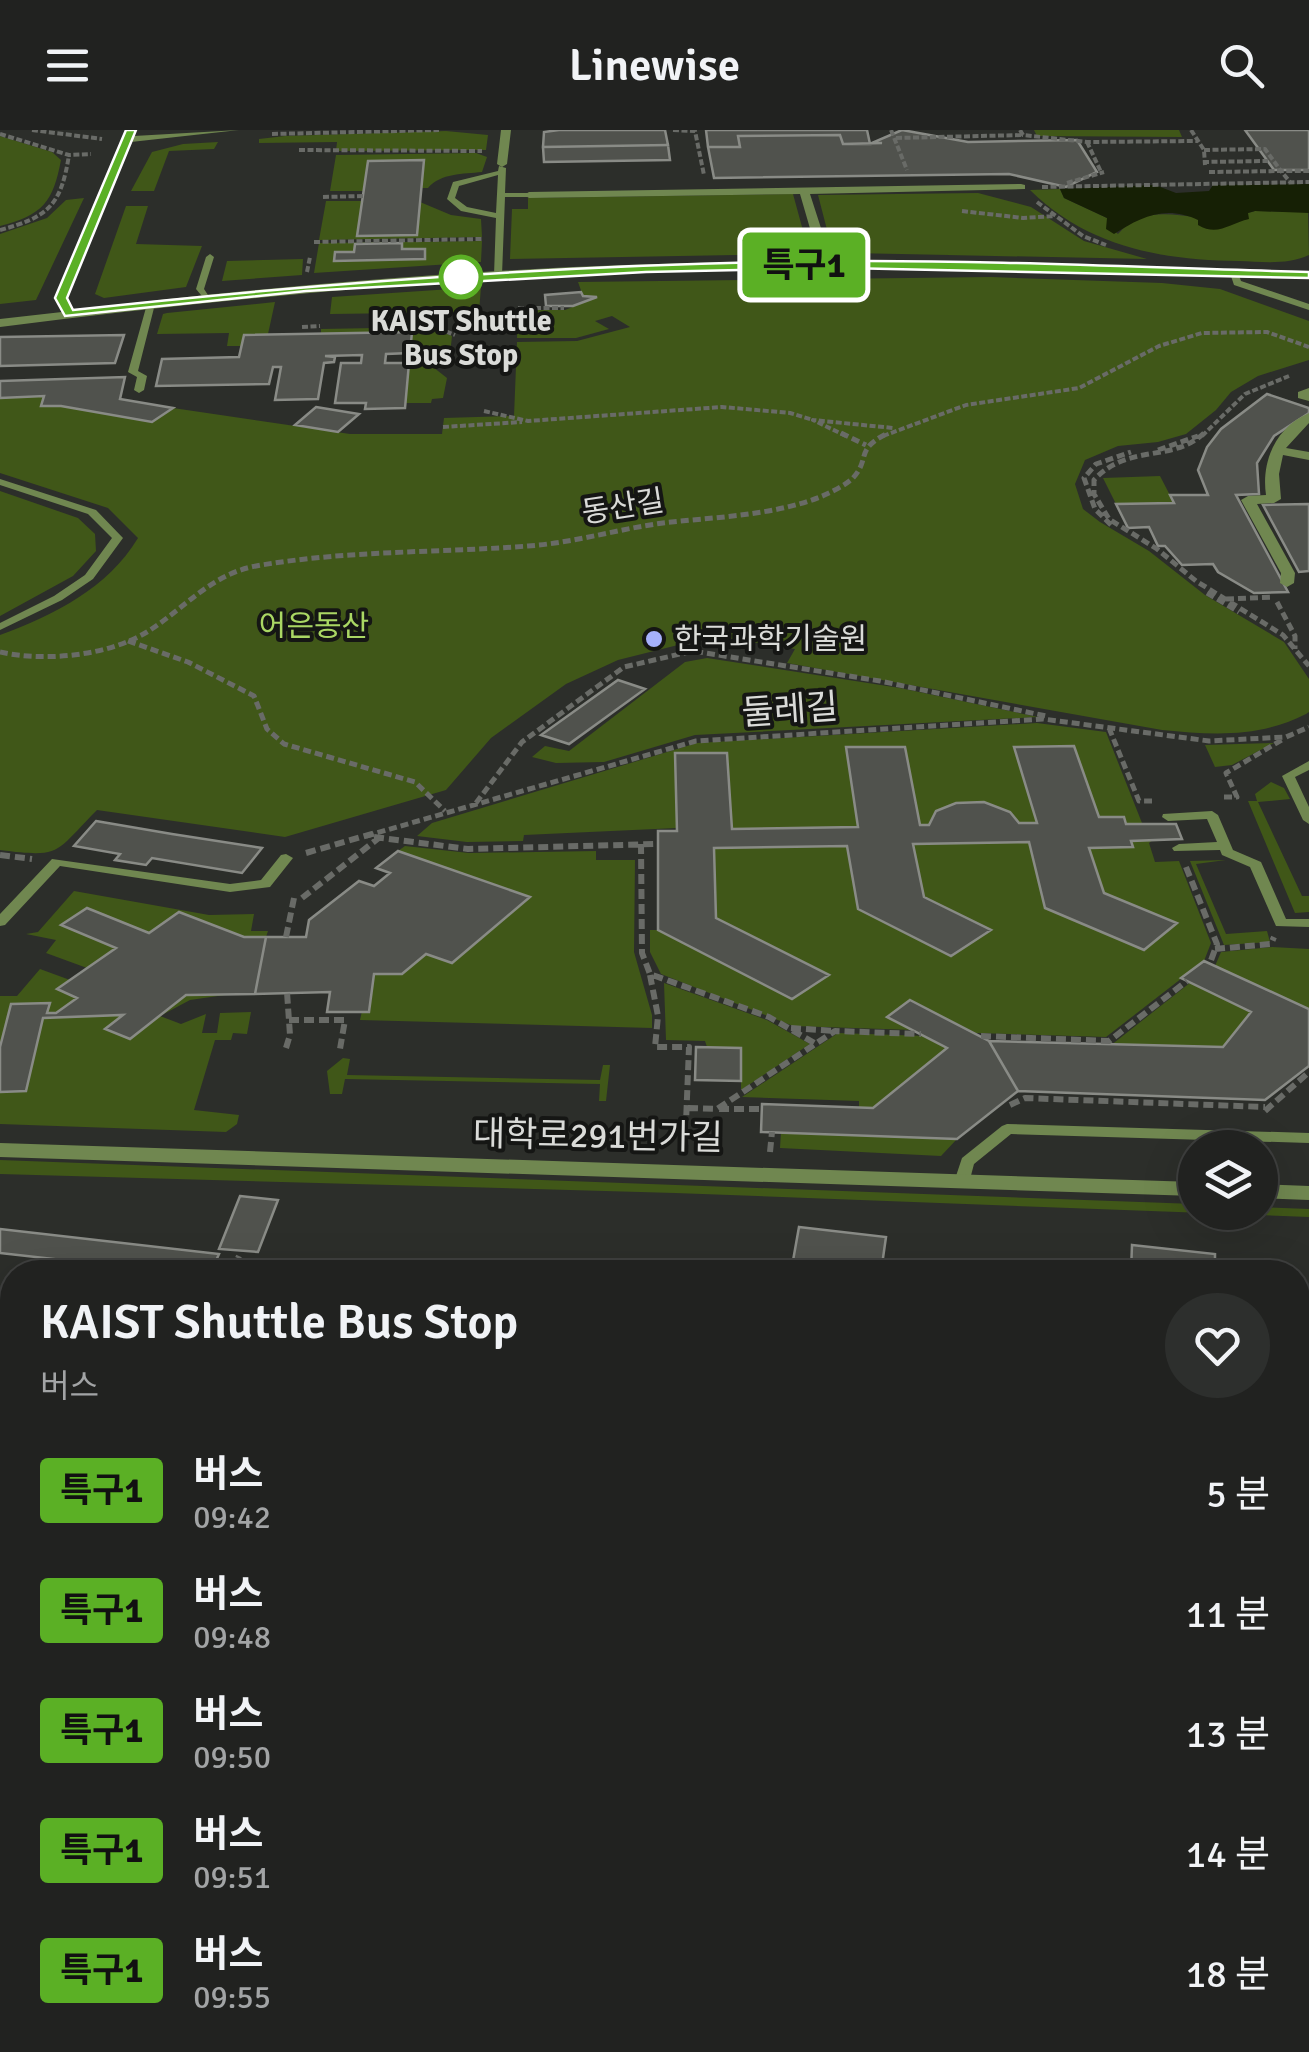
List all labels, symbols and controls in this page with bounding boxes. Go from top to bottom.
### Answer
icon: menu [40,38,95,93]
text: Linewise [569,38,740,93]
icon: search [1214,38,1269,93]
line badge: 특구1 [746,232,862,298]
text: 특구1 [762,244,846,287]
marker: KAIST Shuttle Bus Stop [440,256,482,298]
place label: KAIST Shuttle Bus Stop [370,303,552,374]
street label: 동산길 [579,482,667,532]
park label: 어은동산 [259,608,369,645]
place label: 한국과학기술원 [674,621,867,658]
marker: 한국과학기술원 [643,628,665,650]
street label: 둘레길 [740,685,840,735]
street label: 대학로291번가길 [473,1112,723,1160]
map controls [1178,1130,1278,1230]
button: layers [1178,1130,1278,1230]
text: KAIST Shuttle Bus Stop [40,1293,518,1352]
button: heart [1165,1293,1270,1398]
text: 버스 [40,1367,99,1406]
text: 버스 [193,1451,263,1498]
text: 특구1 [60,1469,143,1512]
text: 5 분 [1206,1471,1270,1518]
text: 09:42 [193,1498,271,1537]
text: 버스 [193,1571,263,1618]
text: 특구1 [60,1589,143,1632]
text: 11 분 [1186,1591,1270,1638]
text: 09:48 [193,1618,271,1657]
text: 버스 [193,1691,263,1738]
text: 특구1 [60,1709,143,1752]
text: 13 분 [1186,1711,1270,1758]
text: 09:50 [193,1738,271,1777]
text: 버스 [193,1811,263,1858]
text: 특구1 [60,1829,143,1872]
text: 14 분 [1186,1831,1270,1878]
text: 09:51 [193,1858,271,1897]
text: 버스 [193,1931,263,1978]
text: 특구1 [60,1949,143,1992]
text: 18 분 [1186,1951,1270,1998]
text: 09:55 [193,1978,271,2017]

